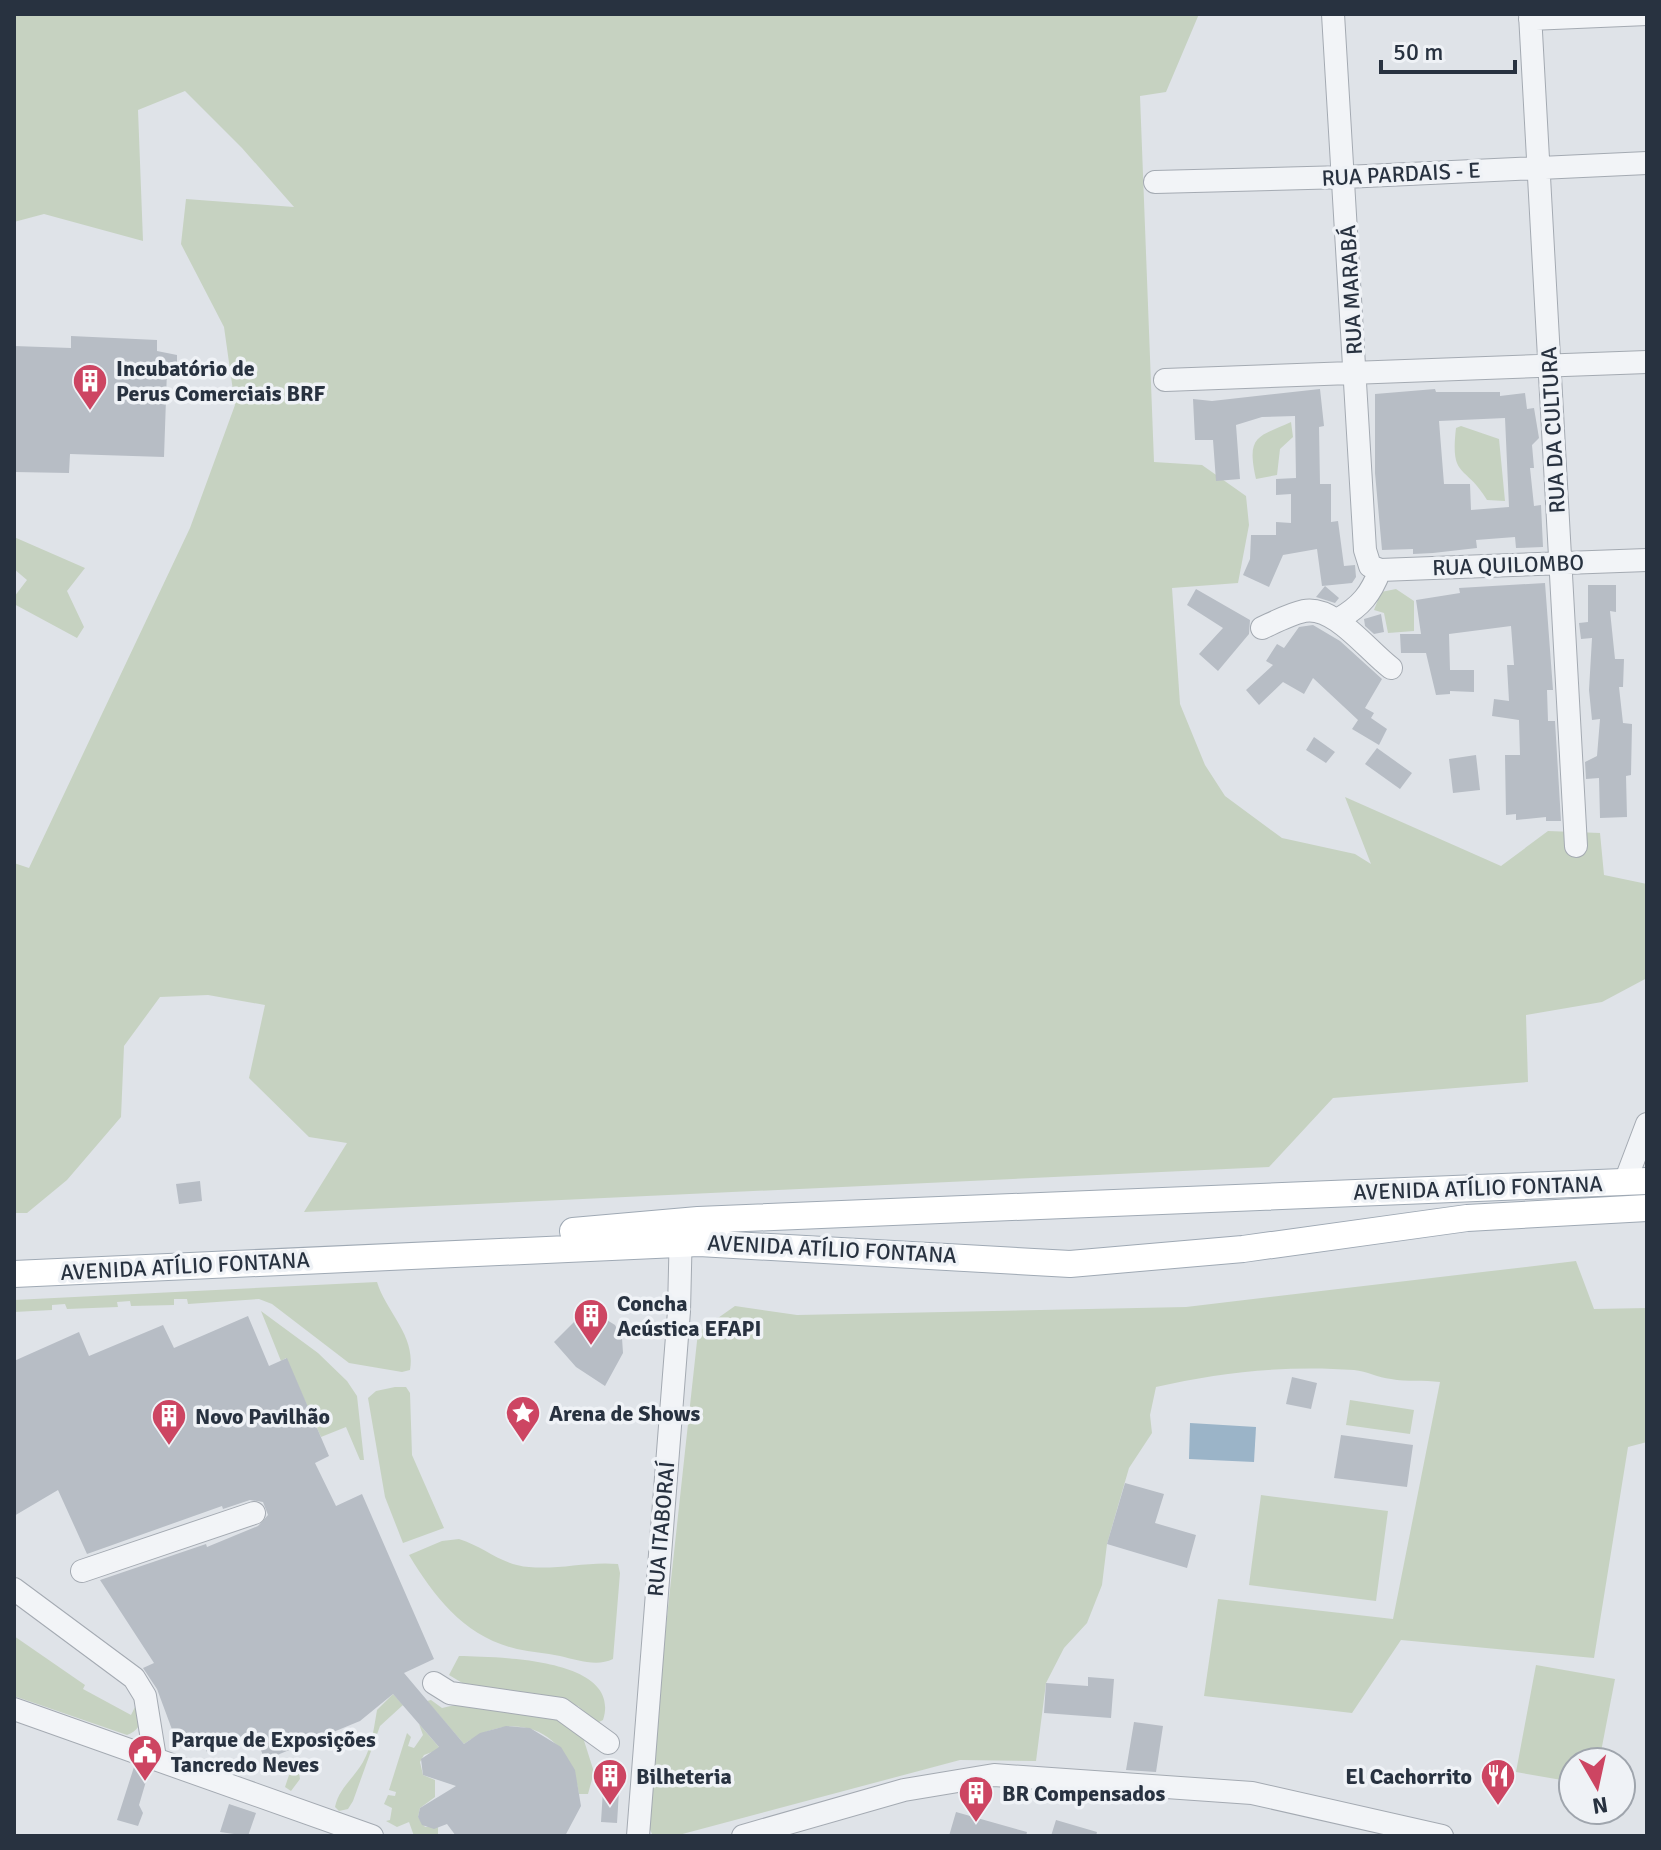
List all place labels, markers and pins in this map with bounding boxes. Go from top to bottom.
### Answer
place label: Incubatório de Perus Comerciais BRF [116,355,325,407]
building icon: Incubatório de Perus Comerciais BRF [71,362,109,412]
place label: Concha Acústica EFAPI [617,1290,761,1342]
building icon: Concha Acústica EFAPI [572,1297,610,1347]
place icon: Arena de Shows [504,1394,542,1444]
building icon: Novo Pavilhão [150,1397,188,1447]
place label: Arena de Shows [549,1400,700,1427]
place label: Novo Pavilhão [195,1403,330,1430]
place label: Parque de Exposições Tancredo Neves [171,1726,376,1778]
public building icon: Parque de Exposições Tancredo Neves [126,1733,164,1783]
building icon: Bilheteria [591,1757,629,1807]
restaurant icon: El Cachorrito [1479,1757,1517,1807]
place label: Bilheteria [636,1763,732,1790]
place label: El Cachorrito [1345,1763,1472,1790]
building icon: BR Compensados [957,1774,995,1824]
place label: BR Compensados [1002,1780,1166,1807]

